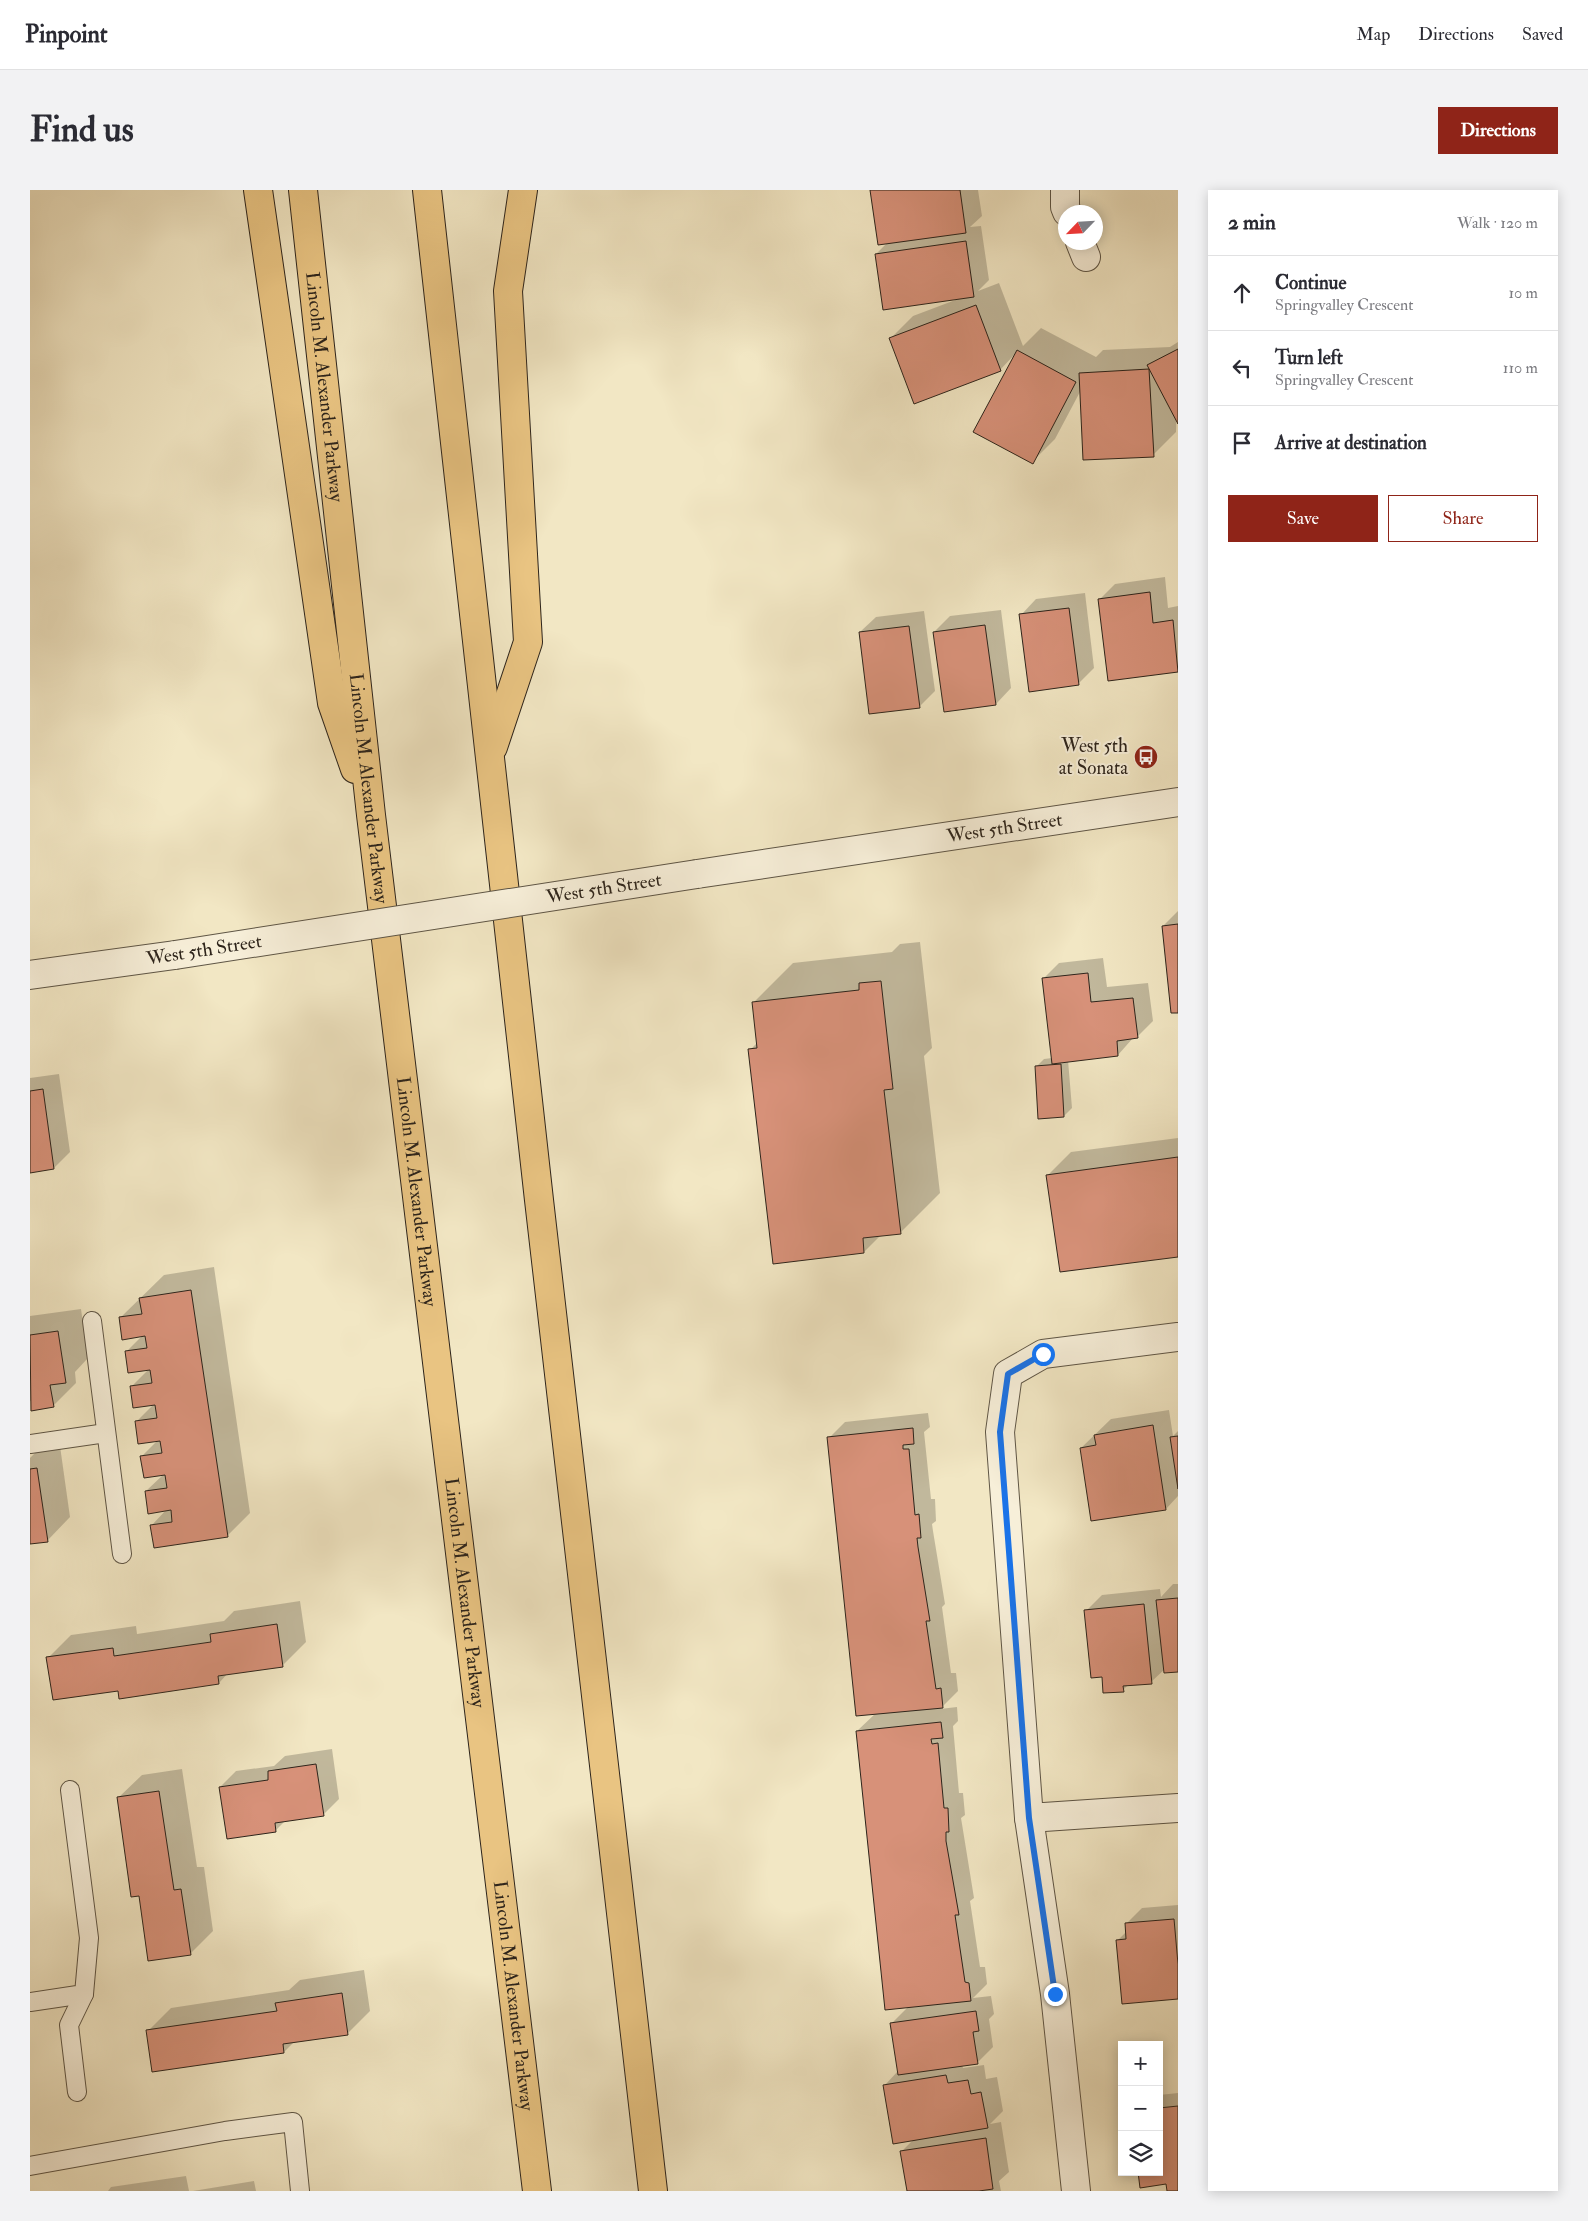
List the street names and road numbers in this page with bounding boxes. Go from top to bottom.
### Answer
street label: Lincoln M. Alexander Parkway [300,271,349,504]
street label: Lincoln M. Alexander Parkway [344,672,394,905]
street label: West 5th Street [944,807,1064,849]
street label: West 5th Street [543,868,663,909]
street label: West 5th Street [144,929,263,971]
street label: Lincoln M. Alexander Parkway [391,1075,442,1309]
street label: Lincoln M. Alexander Parkway [439,1476,491,1710]
street label: Lincoln M. Alexander Parkway [488,1879,539,2113]

